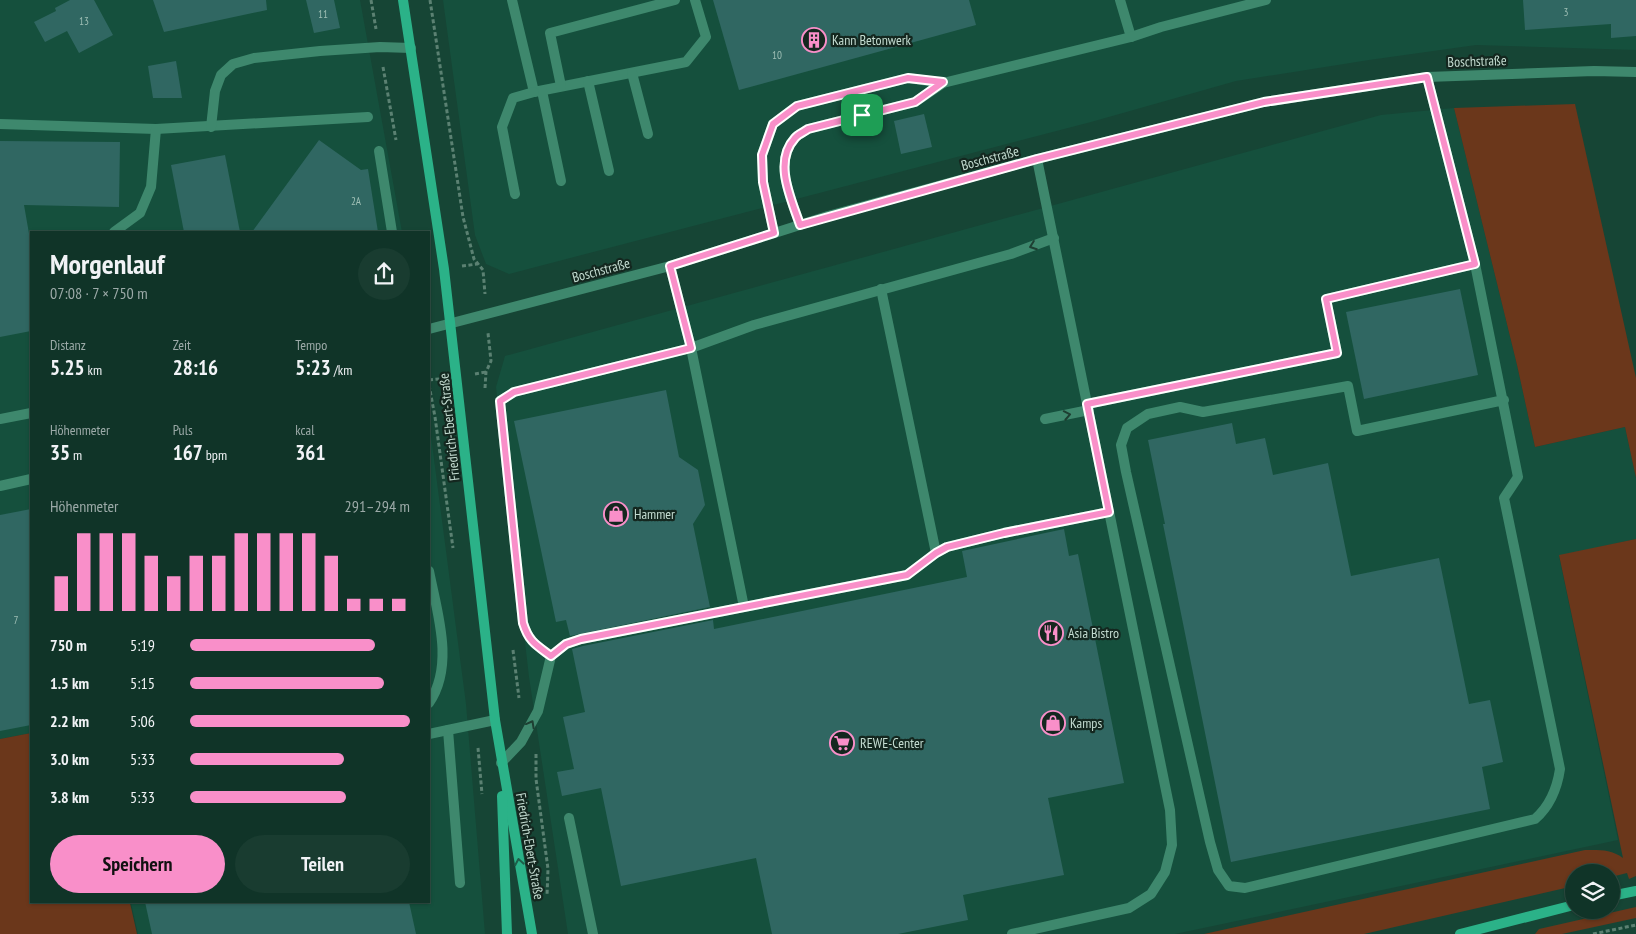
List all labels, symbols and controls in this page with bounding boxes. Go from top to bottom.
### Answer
house number: 3 [1564,5,1569,19]
house number: 11 [318,7,328,21]
house number: 13 [79,14,89,28]
building icon: Kann Betonwerk [801,27,827,53]
place label: Kann Betonwerk [832,31,912,49]
house number: 10 [772,48,782,62]
street label: Boschstraße [1447,51,1507,71]
pin [841,94,883,136]
icon: arrive [848,101,876,129]
street label: Boschstraße [959,142,1021,174]
house number: 2A [351,194,362,208]
one-way arrow [1029,240,1037,250]
text: Morgenlauf [50,245,165,282]
button: share [358,248,410,300]
street label: Boschstraße [570,254,632,286]
text: 07:08 · 7 × 750 m [50,283,148,303]
text: Distanz [50,336,86,354]
text: Zeit [173,336,191,354]
text: Tempo [295,336,327,354]
text: 5.25 [50,354,85,381]
text: 28:16 [173,354,218,381]
text: 5:23 [295,354,331,381]
text: km [85,361,102,379]
text: /km [331,361,352,379]
street label: Friedrich-Ebert-Straße [434,372,464,482]
one-way arrow [1062,410,1071,420]
text: Höhenmeter [50,421,110,439]
text: Puls [173,421,193,439]
text: kcal [295,421,314,439]
text: 35 [50,439,70,466]
text: 167 [173,439,203,466]
text: 361 [295,439,325,466]
text: m [70,446,82,464]
text: bpm [203,446,227,464]
text: Höhenmeter [50,496,118,516]
text: 291–294 m [345,496,410,516]
shop icon: Hammer [603,501,629,527]
place label: Hammer [634,505,675,523]
house number: 7 [14,613,19,627]
restaurant icon: Asia Bistro [1038,620,1064,646]
place label: Asia Bistro [1068,624,1119,642]
text: 750 m [50,635,87,655]
text: 5:19 [130,635,155,655]
text: 1.5 km [50,673,89,693]
text: 5:15 [130,673,155,693]
shop icon: Kamps [1040,710,1066,736]
text: 2.2 km [50,711,89,731]
text: 5:06 [130,711,155,731]
place label: Kamps [1070,714,1102,732]
one-way arrow [524,721,534,730]
supermarket icon: REWE-Center [829,730,855,756]
place label: REWE-Center [860,734,924,752]
text: 3.0 km [50,749,89,769]
text: 5:33 [130,749,155,769]
text: 3.8 km [50,787,89,807]
text: 5:33 [130,787,155,807]
street label: Friedrich-Ebert-Straße [512,791,548,901]
button: Speichern [50,835,225,893]
button: Teilen [235,835,410,893]
one-way arrow [515,857,525,866]
map controls [1565,864,1620,919]
button: layers [1565,864,1620,919]

